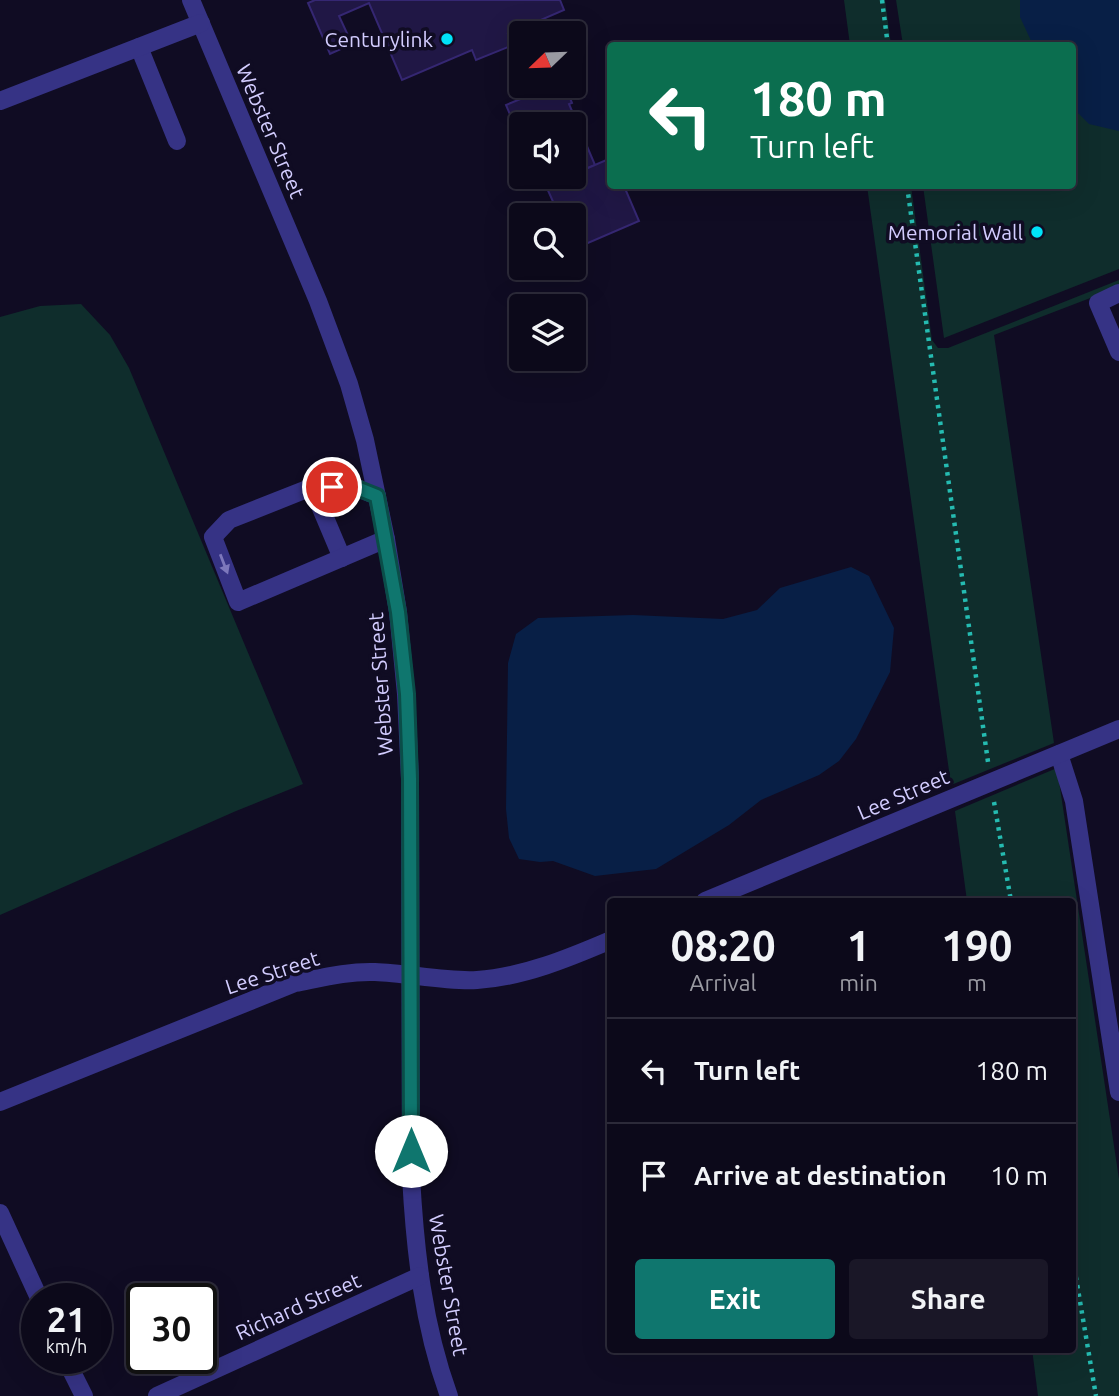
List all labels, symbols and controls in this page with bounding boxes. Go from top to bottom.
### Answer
north arrow [509,21,586,98]
map controls [509,21,586,371]
place label: Centurylink [325,27,433,51]
marker: Centurylink [439,31,455,47]
street label: Webster Street [232,60,310,202]
icon: left [635,70,726,161]
text: 180 m [750,70,887,125]
button: sound [509,112,586,189]
text: Turn left [750,128,874,164]
button: search [509,203,586,280]
place label: Memorial Wall [888,220,1023,244]
marker: Memorial Wall [1029,224,1045,240]
button: layers [509,294,586,371]
pin [302,457,362,517]
icon: arrive [313,468,351,506]
one-way arrow [218,554,229,575]
street label: Webster Street [363,612,397,756]
street label: Lee Street [854,764,952,824]
text: 08:20 [671,922,776,969]
text: 1 [847,922,870,969]
text: 190 [941,922,1012,969]
street label: Lee Street [222,946,322,998]
text: Arrival [690,970,757,995]
text: min [839,970,878,995]
text: m [967,970,987,995]
icon: left [635,1052,673,1090]
text: Turn left [694,1056,800,1085]
text: 180 m [976,1056,1048,1085]
position arrow [374,1114,448,1188]
icon: arrive [635,1157,673,1195]
text: Arrive at destination [694,1161,947,1190]
text: 10 m [990,1161,1048,1190]
street label: Webster Street [425,1212,473,1358]
button: Exit [635,1259,835,1339]
button: Share [849,1259,1048,1339]
street label: Richard Street [232,1268,364,1344]
speed limit sign: 30 [126,1283,217,1374]
text: 21 [47,1299,86,1339]
text: km/h [46,1336,87,1356]

